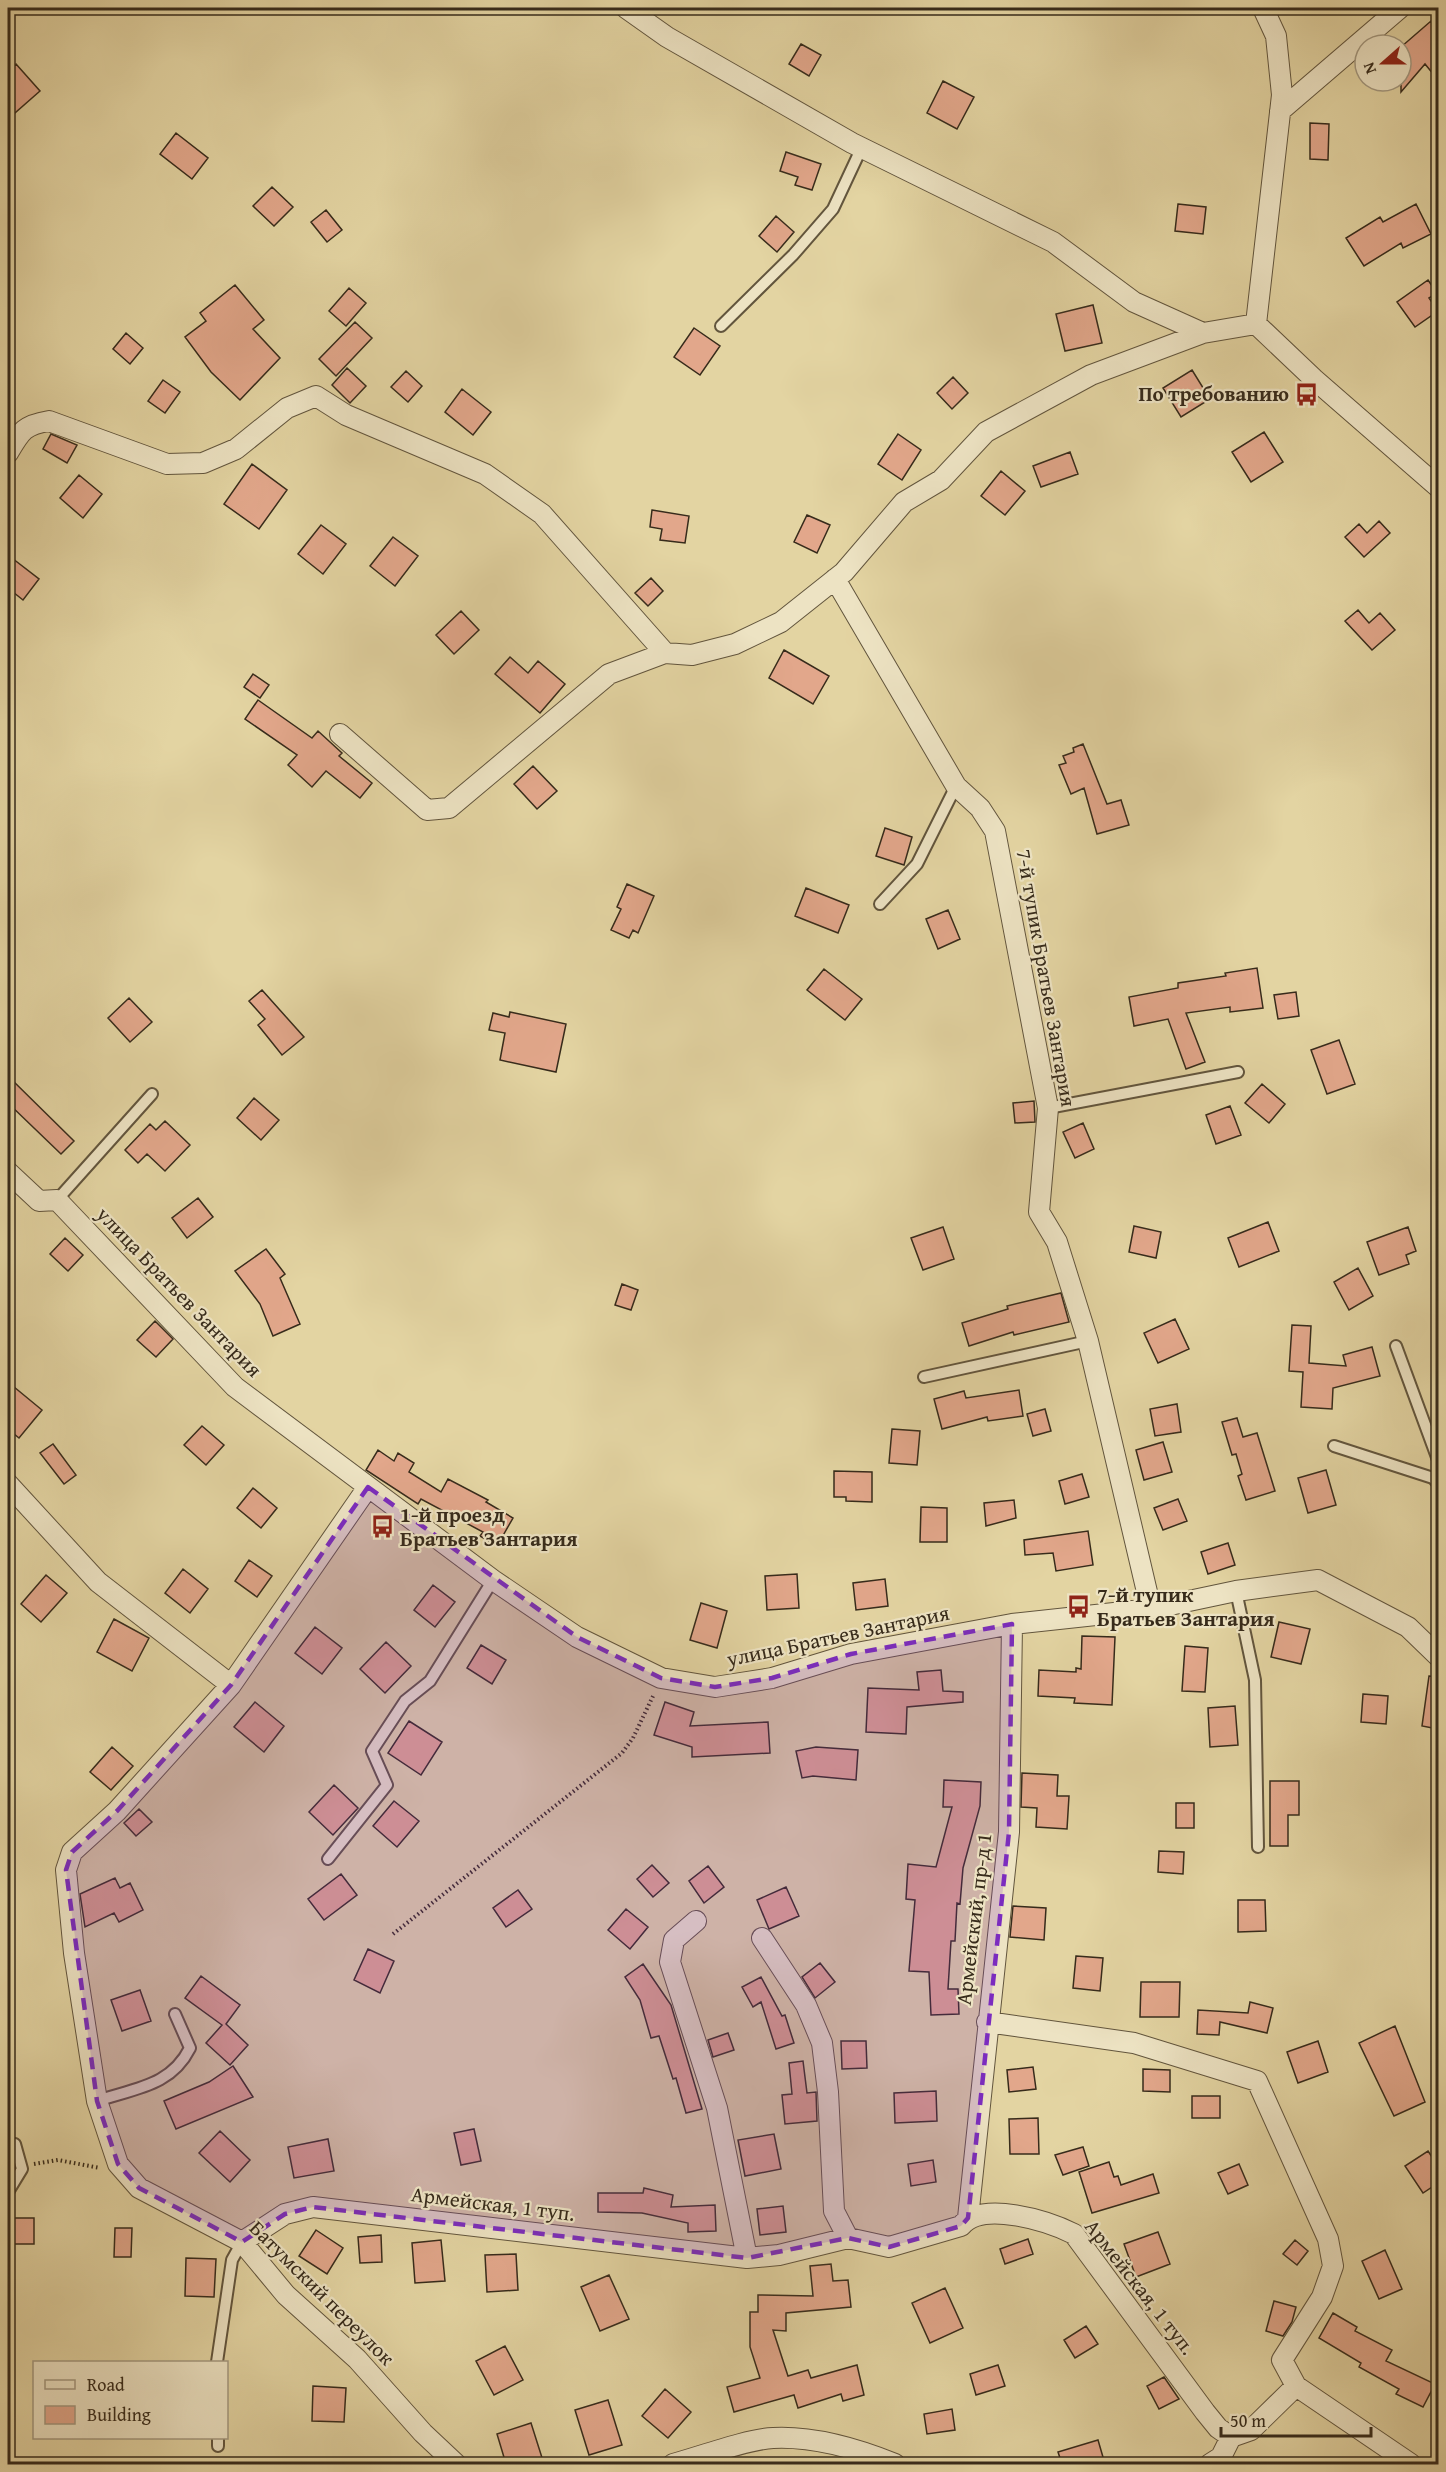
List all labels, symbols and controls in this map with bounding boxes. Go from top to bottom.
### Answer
north arrow [1353,33,1413,93]
text: N [1356,59,1382,78]
place label: По требованию [1138,378,1289,409]
bus stop icon: По требованию [1294,381,1320,407]
street label: 7-й тупик Братьев Зантария [1009,847,1084,1109]
street label: улица Братьев Зантария [89,1199,270,1384]
place label: 1-й проезд Братьев Зантария [400,1499,577,1554]
bus stop icon: 1-й проезд Братьев Зантария [369,1514,395,1540]
place label: 7-й тупик Братьев Зантария [1097,1579,1274,1634]
bus stop icon: 7-й тупик Братьев Зантария [1066,1594,1092,1620]
street label: улица Братьев Зантария [723,1597,952,1674]
street label: Армейский, пр-д 1 [948,1831,999,2007]
street label: Армейская, 1 туп. [409,2178,577,2229]
street label: Армейская, 1 туп. [1078,2212,1203,2361]
street label: Батумский переулок [243,2213,402,2372]
legend [33,2361,228,2439]
text: Road [87,2371,125,2398]
scale bar [1221,2400,1371,2438]
text: Building [87,2401,151,2428]
text: 50 m [1230,2407,1266,2434]

